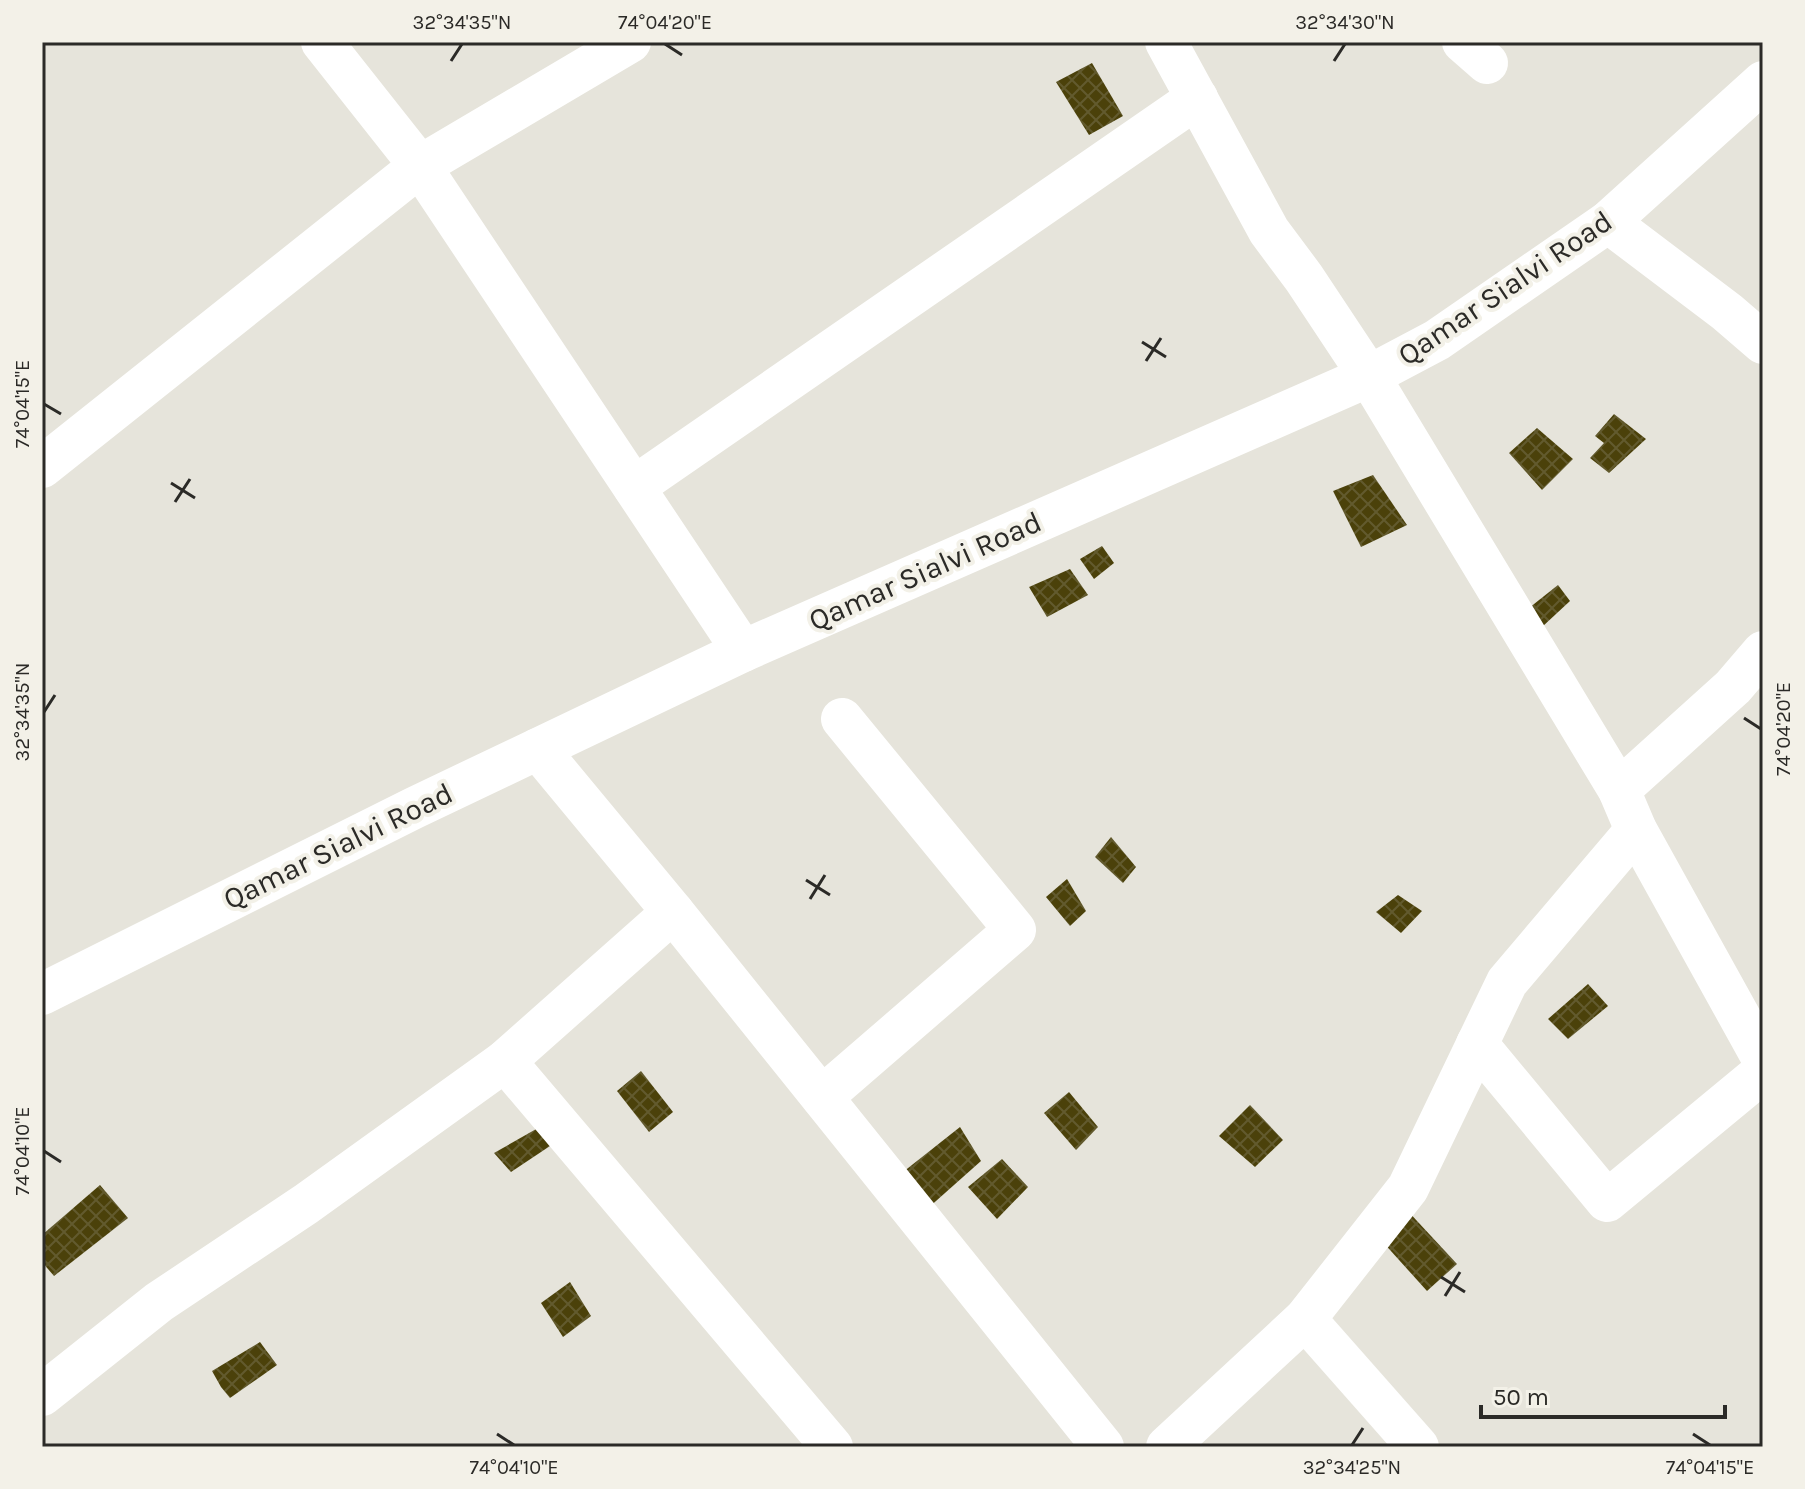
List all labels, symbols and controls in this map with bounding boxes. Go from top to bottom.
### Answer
text: 32°34'35"N [413,11,511,34]
text: 74°04'20"E [618,11,712,34]
text: 32°34'30"N [1295,11,1395,34]
street label: Qamar Sialvi Road [1391,203,1619,373]
text: 74°04'15"E [11,360,34,448]
street label: Qamar Sialvi Road [803,504,1047,638]
text: 32°34'35"N [11,663,34,761]
text: 74°04'20"E [1772,682,1795,776]
street label: Qamar Sialvi Road [217,775,459,917]
text: 74°04'10"E [11,1107,34,1195]
scale bar [1481,1369,1725,1419]
text: 50 m [1493,1383,1549,1411]
text: 74°04'10"E [470,1456,558,1479]
text: 32°34'25"N [1303,1456,1401,1479]
text: 74°04'15"E [1666,1456,1754,1479]

